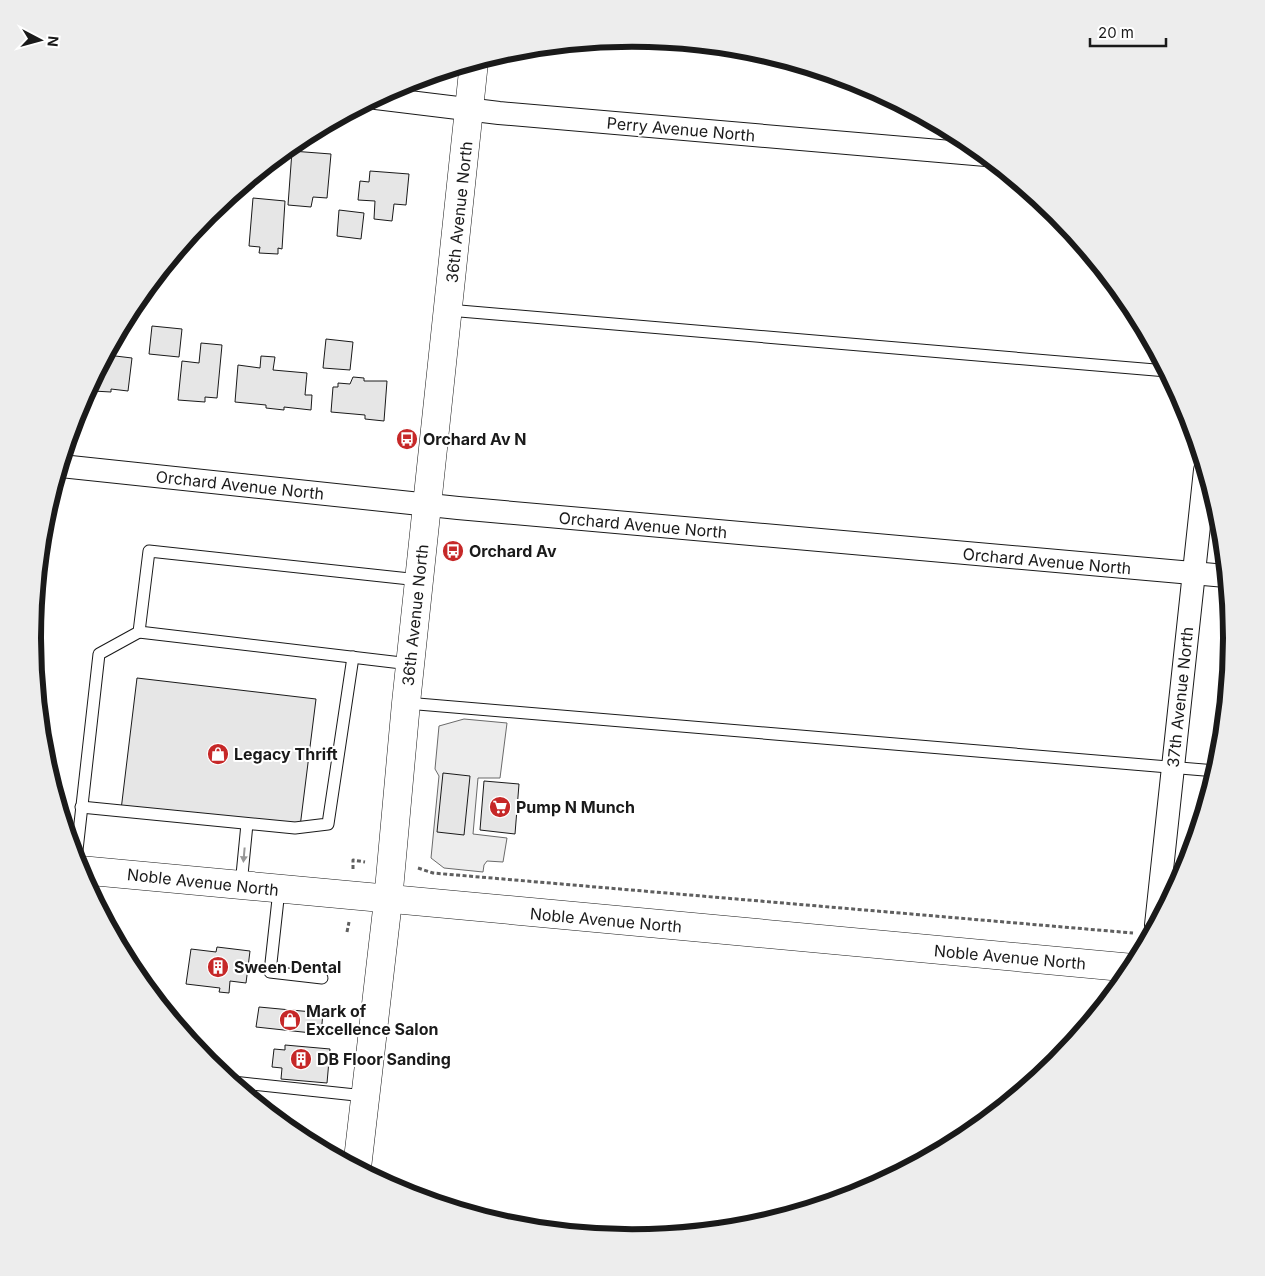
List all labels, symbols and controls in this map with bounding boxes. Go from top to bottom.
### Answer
north arrow [15,15,65,65]
scale bar [1090,15,1166,47]
text: 20 m [1098,23,1134,42]
text: N [44,35,62,48]
street label: Perry Avenue North [606,113,756,145]
street label: 36th Avenue North [442,140,476,284]
bus stop icon: Orchard Av N [395,427,419,451]
place label: Orchard Av N [423,429,527,449]
street label: Orchard Avenue North [155,466,325,504]
street label: Orchard Avenue North [558,508,728,542]
bus stop icon: Orchard Av [441,539,465,563]
place label: Orchard Av [469,541,557,561]
street label: 36th Avenue North [398,543,432,687]
street label: Orchard Avenue North [962,544,1132,578]
street label: 37th Avenue North [1163,626,1197,768]
shop icon: Legacy Thrift [206,742,230,766]
place label: Legacy Thrift [234,744,338,764]
supermarket icon: Pump N Munch [488,795,512,819]
place label: Pump N Munch [516,797,635,817]
one-way arrow [240,847,248,863]
street label: Noble Avenue North [126,864,280,900]
street label: Noble Avenue North [529,903,683,937]
street label: Noble Avenue North [933,940,1087,974]
building icon: Sween Dental [206,955,230,979]
place label: Sween Dental [234,957,341,977]
place label: Mark of Excellence Salon [306,1001,438,1039]
shop icon: Mark of Excellence Salon [278,1008,302,1032]
building icon: DB Floor Sanding [289,1047,313,1071]
place label: DB Floor Sanding [317,1049,451,1069]

